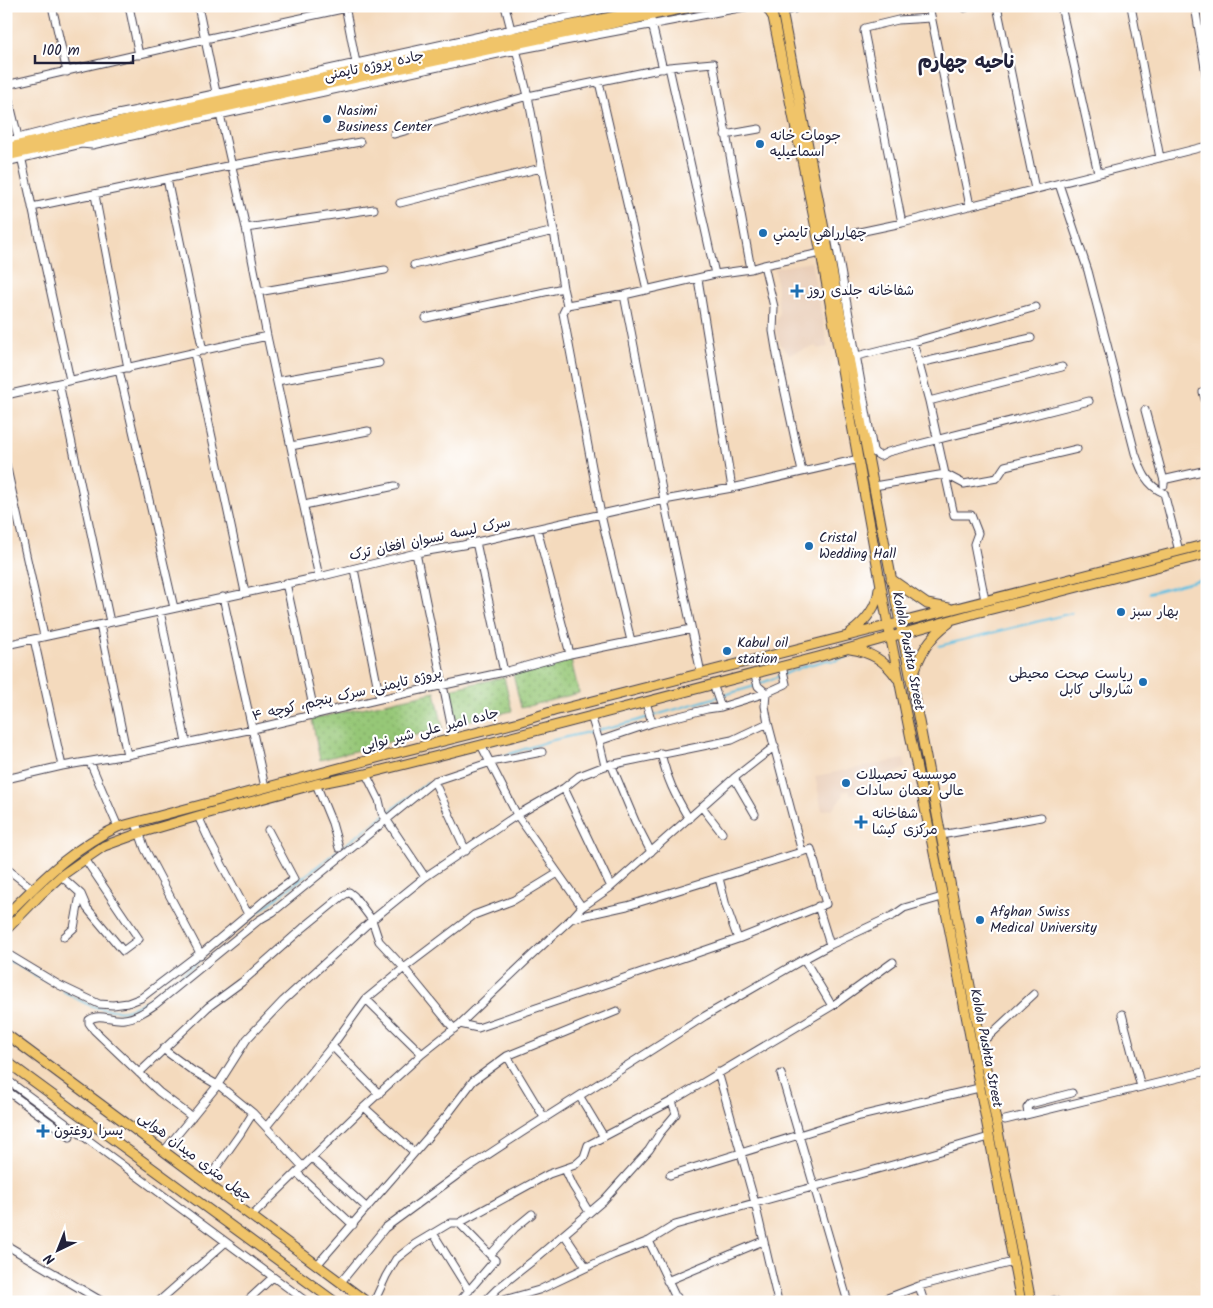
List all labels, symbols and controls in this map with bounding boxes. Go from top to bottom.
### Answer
scale bar [35,32,132,64]
text: 100 m [42,39,80,63]
street label: جاده پروژه تایمنی [322,45,426,87]
district label: ناحیه چهارم [918,48,1014,78]
place label: Nasimi Business Center [337,100,433,138]
marker: Nasimi Business Center [321,113,333,125]
place label: جومات خانه اسماعيليه [770,125,841,163]
marker: جومات خانه اسماعيليه [754,138,766,150]
place label: چهارراهي تايمني [773,222,867,245]
marker: چهارراهي تايمني [757,227,769,239]
place label: شفاخانه جلدی روز [807,280,914,302]
marker: شفاخانه جلدی روز [790,284,804,298]
street label: سرک لیسه نسوان افغان‌ ترک [347,511,513,567]
place label: Cristal Wedding Hall [819,527,897,565]
marker: Cristal Wedding Hall [803,540,815,552]
street label: Kolola Pushta Street [886,590,930,713]
place label: بهار سبز [1130,601,1179,623]
marker: بهار سبز [1115,606,1127,618]
place label: Kabul oil station [737,632,789,670]
marker: Kabul oil station [721,645,733,657]
street label: پروژه تایمنی، سرک پنجم، کوچه ۴ [250,662,444,728]
place label: ریاست صحت محیطی شاروالی کابل [1009,663,1133,701]
marker: ریاست صحت محیطی شاروالی کابل [1137,676,1149,688]
street label: جاده امیر علی شیر نوایی [359,702,501,758]
place label: موسسه تحصیلات عالی نعمان سادات [856,764,964,802]
marker: موسسه تحصیلات عالی نعمان سادات [840,777,852,789]
place label: شفاخانه مرکزی کیشا [872,803,938,841]
marker: شفاخانه مرکزی کیشا [854,815,868,829]
place label: Afghan Swiss Medical University [990,901,1097,939]
marker: Afghan Swiss Medical University [974,914,986,926]
street label: Kolola Pushta Street [964,987,1008,1110]
street label: چهل متری میدان هوایی [133,1107,257,1207]
place label: یسرا روغتون [54,1120,123,1142]
marker: یسرا روغتون [36,1124,50,1138]
north arrow [32,1226,82,1276]
text: N [39,1248,61,1270]

